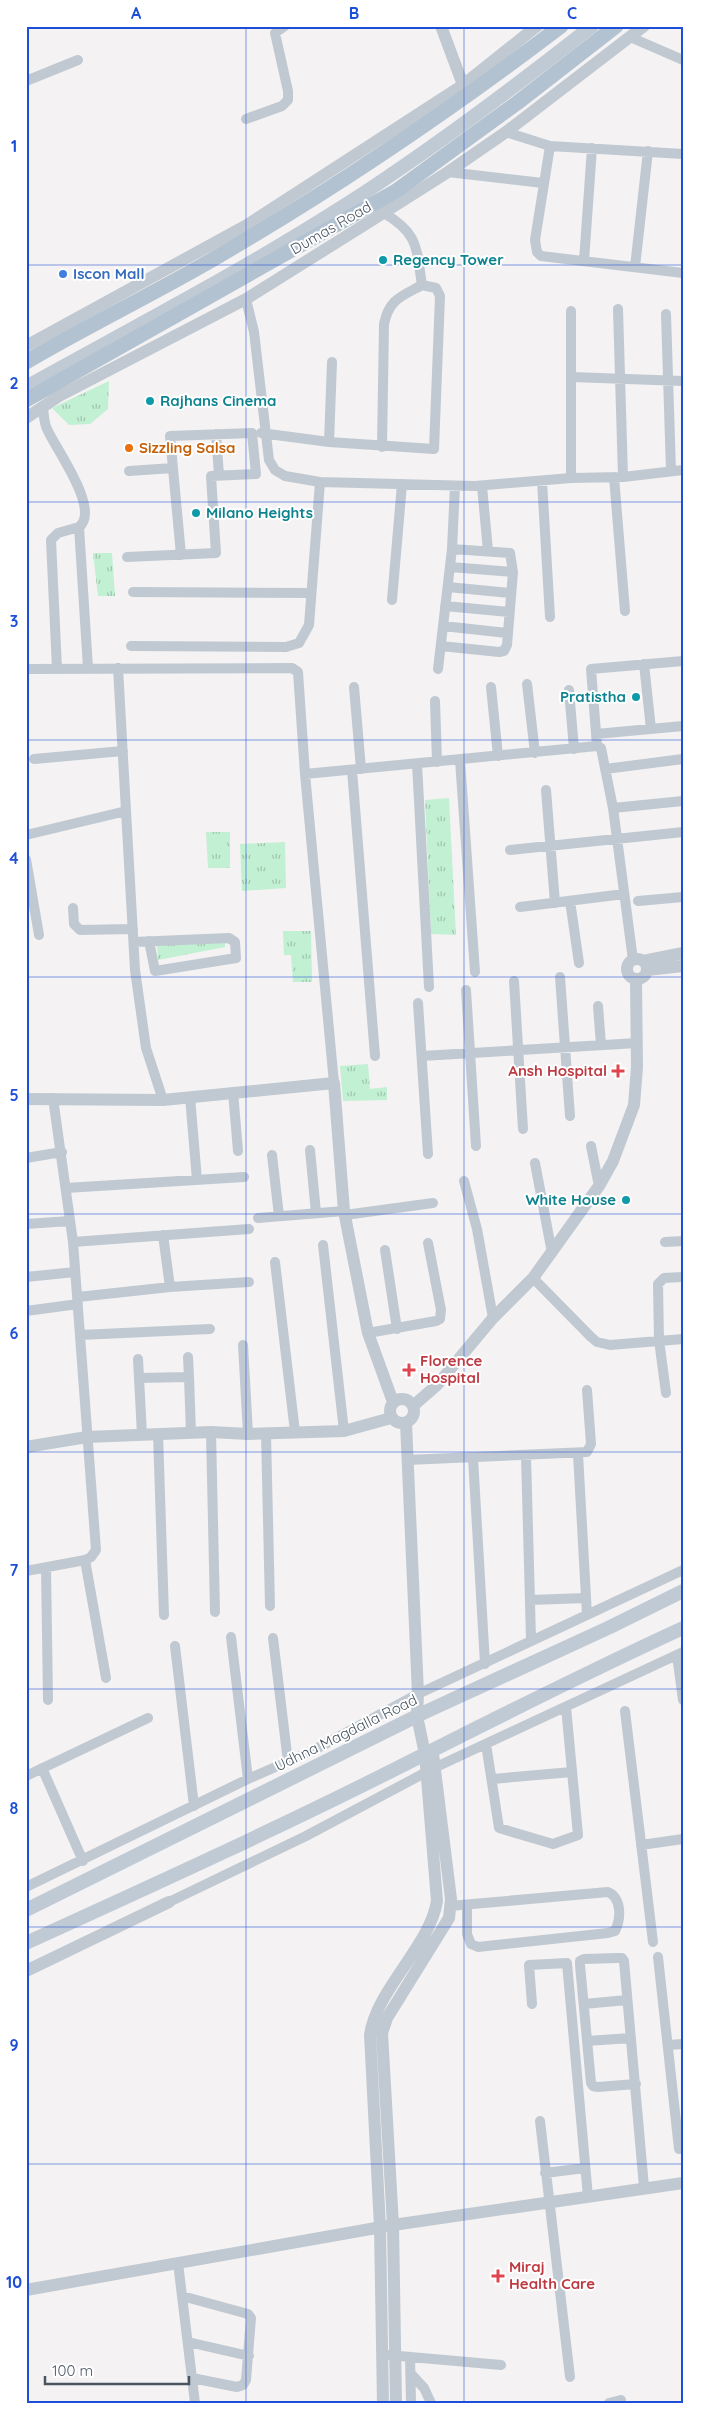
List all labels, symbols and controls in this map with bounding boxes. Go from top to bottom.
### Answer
text: A [131,3,142,23]
text: B [349,3,359,23]
text: C [567,3,577,23]
text: 1 [11,136,17,156]
street label: Dumas Road [287,197,375,258]
place label: Regency Tower [393,250,504,269]
marker: Regency Tower [377,254,389,266]
place label: Iscon Mall [73,264,144,283]
marker: Iscon Mall [57,268,69,280]
text: 2 [9,373,19,393]
place label: Rajhans Cinema [160,391,276,410]
marker: Rajhans Cinema [144,395,156,407]
place label: Sizzling Salsa [139,438,236,457]
marker: Sizzling Salsa [123,442,135,454]
place label: Milano Heights [206,503,313,522]
marker: Milano Heights [190,507,202,519]
text: 3 [10,611,18,631]
place label: Pratistha [560,687,626,706]
marker: Pratistha [630,691,642,703]
text: 4 [9,848,19,868]
place label: Ansh Hospital [508,1061,607,1080]
marker: Ansh Hospital [611,1064,625,1078]
text: 5 [9,1085,19,1105]
place label: White House [525,1190,616,1209]
marker: White House [620,1194,632,1206]
text: 6 [10,1323,19,1343]
place label: Florence Hospital [420,1351,482,1387]
marker: Florence Hospital [402,1363,416,1377]
text: 7 [10,1560,19,1580]
street label: Udhna Magdalla Road [271,1690,420,1775]
text: 8 [10,1798,19,1818]
text: 9 [9,2035,19,2055]
place label: Miraj Health Care [509,2257,595,2293]
marker: Miraj Health Care [491,2269,505,2283]
text: 10 [6,2272,22,2292]
scale bar [45,2354,189,2386]
text: 100 m [52,2361,93,2380]

